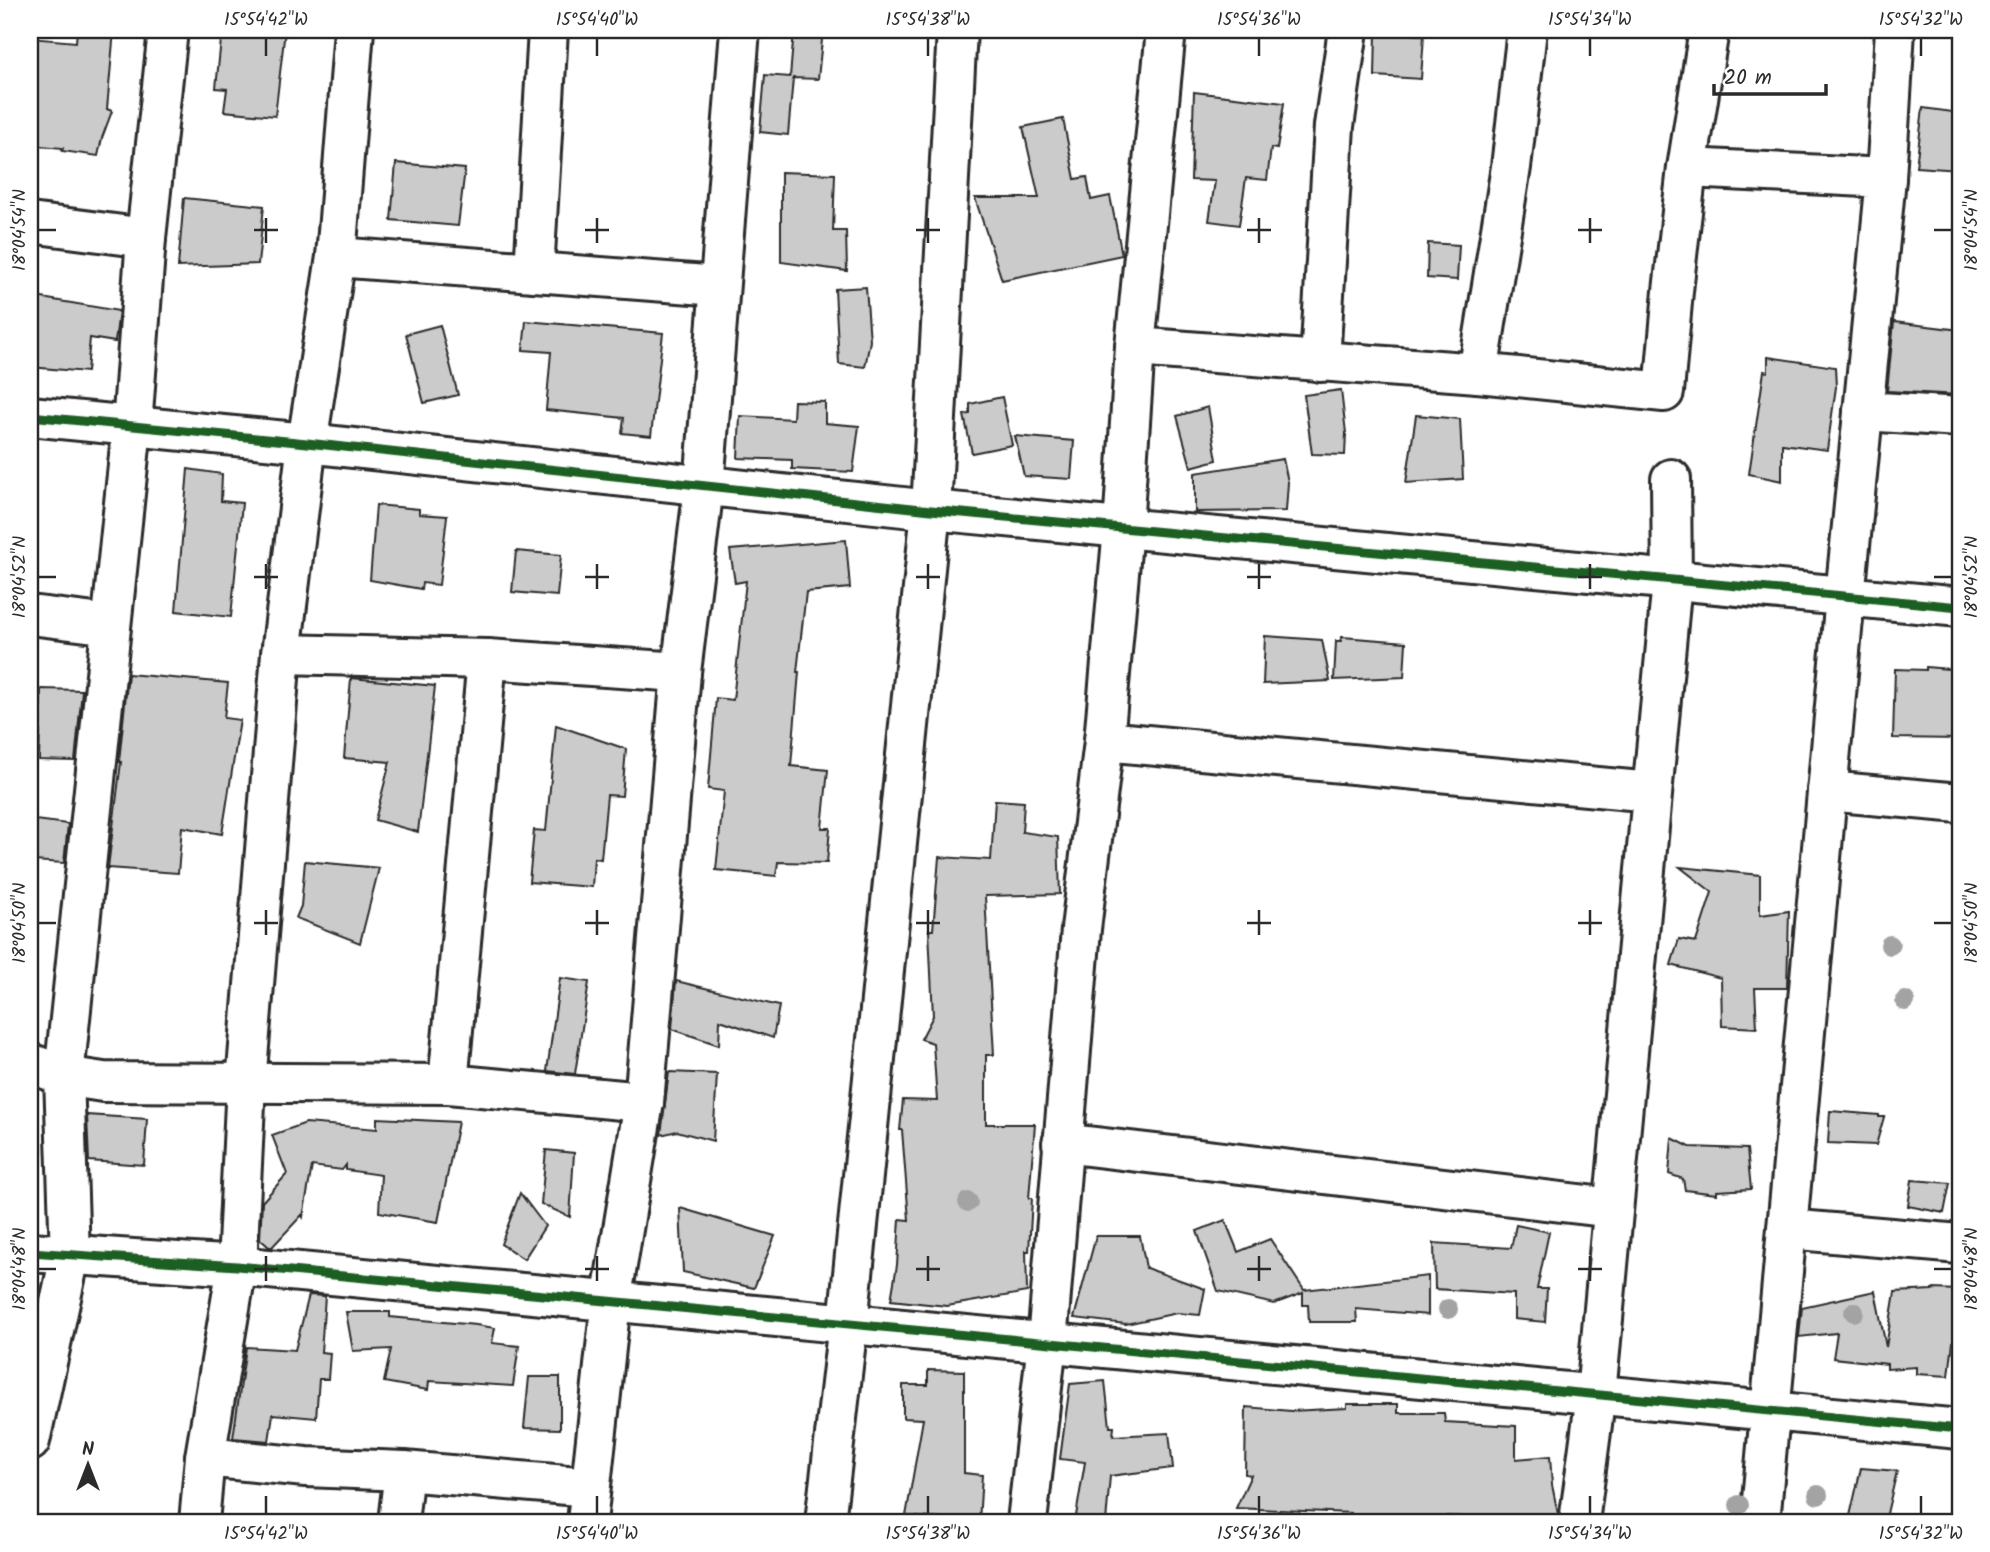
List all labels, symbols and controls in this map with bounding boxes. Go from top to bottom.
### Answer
text: 15°54'42"W [224,6,308,35]
text: 15°54'40"W [556,6,638,35]
text: 15°54'38"W [886,6,970,35]
text: 15°54'36"W [1217,6,1301,35]
text: 15°54'34"W [1548,6,1632,35]
text: 15°54'32"W [1879,6,1963,35]
scale bar [1714,52,1826,96]
text: 20 m [1724,62,1772,95]
text: 18°04'54"N [6,189,35,271]
text: 18°04'54"N [1958,189,1987,271]
text: 18°04'52"N [6,536,35,618]
text: 18°04'52"N [1958,536,1987,618]
text: 18°04'50"N [6,883,35,963]
text: 18°04'50"N [1958,883,1987,963]
text: 18°04'48"N [6,1227,35,1311]
text: 18°04'48"N [1958,1227,1987,1311]
north arrow [52,1430,122,1500]
text: N [82,1435,94,1465]
text: 15°54'42"W [224,1520,308,1549]
text: 15°54'40"W [556,1520,638,1549]
text: 15°54'38"W [886,1520,970,1549]
text: 15°54'36"W [1217,1520,1301,1549]
text: 15°54'34"W [1548,1520,1632,1549]
text: 15°54'32"W [1879,1520,1963,1549]

